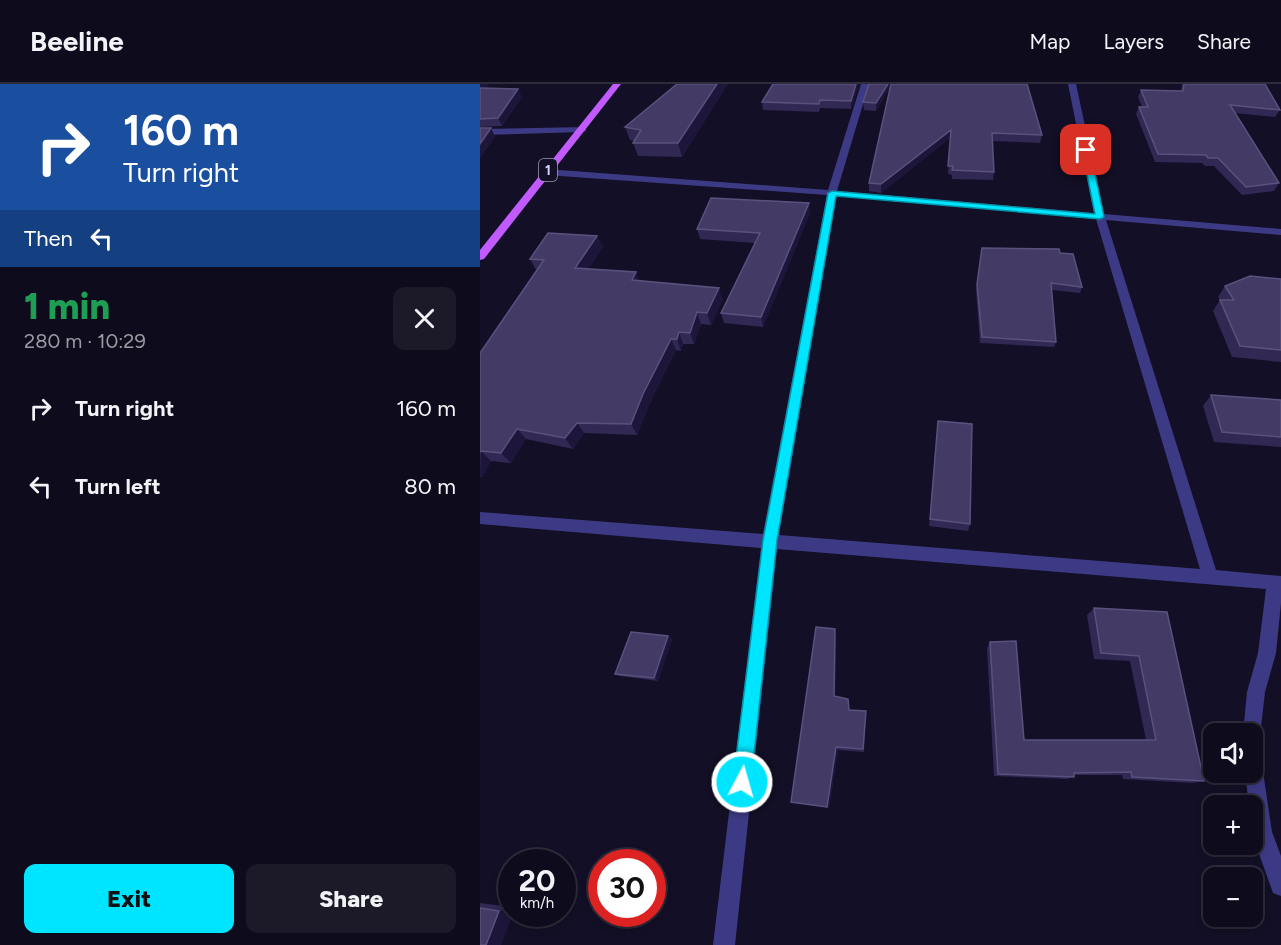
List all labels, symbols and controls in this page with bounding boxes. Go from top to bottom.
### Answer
text: Beeline [30,24,124,58]
text: Map [1030,29,1070,54]
text: Layers [1103,29,1164,54]
text: Share [1197,29,1251,54]
text: 160 m [123,105,239,156]
icon: right [24,108,102,186]
pin [1060,124,1111,175]
icon: arrive [1069,133,1102,166]
text: Turn right [123,156,239,189]
road number: 1 [539,159,557,181]
icon: left [85,222,118,255]
text: Then [24,225,73,252]
text: 1 min [24,285,110,328]
button: close [393,287,456,350]
text: 280 m · 10:29 [24,329,146,353]
icon: right [24,392,57,425]
text: Turn right [75,395,174,422]
text: 160 m [396,395,456,422]
icon: left [24,470,57,503]
text: Turn left [75,473,161,500]
text: 80 m [404,473,456,500]
map controls [1203,723,1263,927]
button: sound [1203,723,1263,783]
position arrow [710,750,774,814]
button: + [1203,795,1263,855]
speed limit sign: 30 [588,849,666,927]
text: 20 [519,862,555,899]
button: Exit [24,864,234,933]
button: Share [246,864,456,933]
button: − [1203,867,1263,927]
text: km/h [520,894,554,912]

